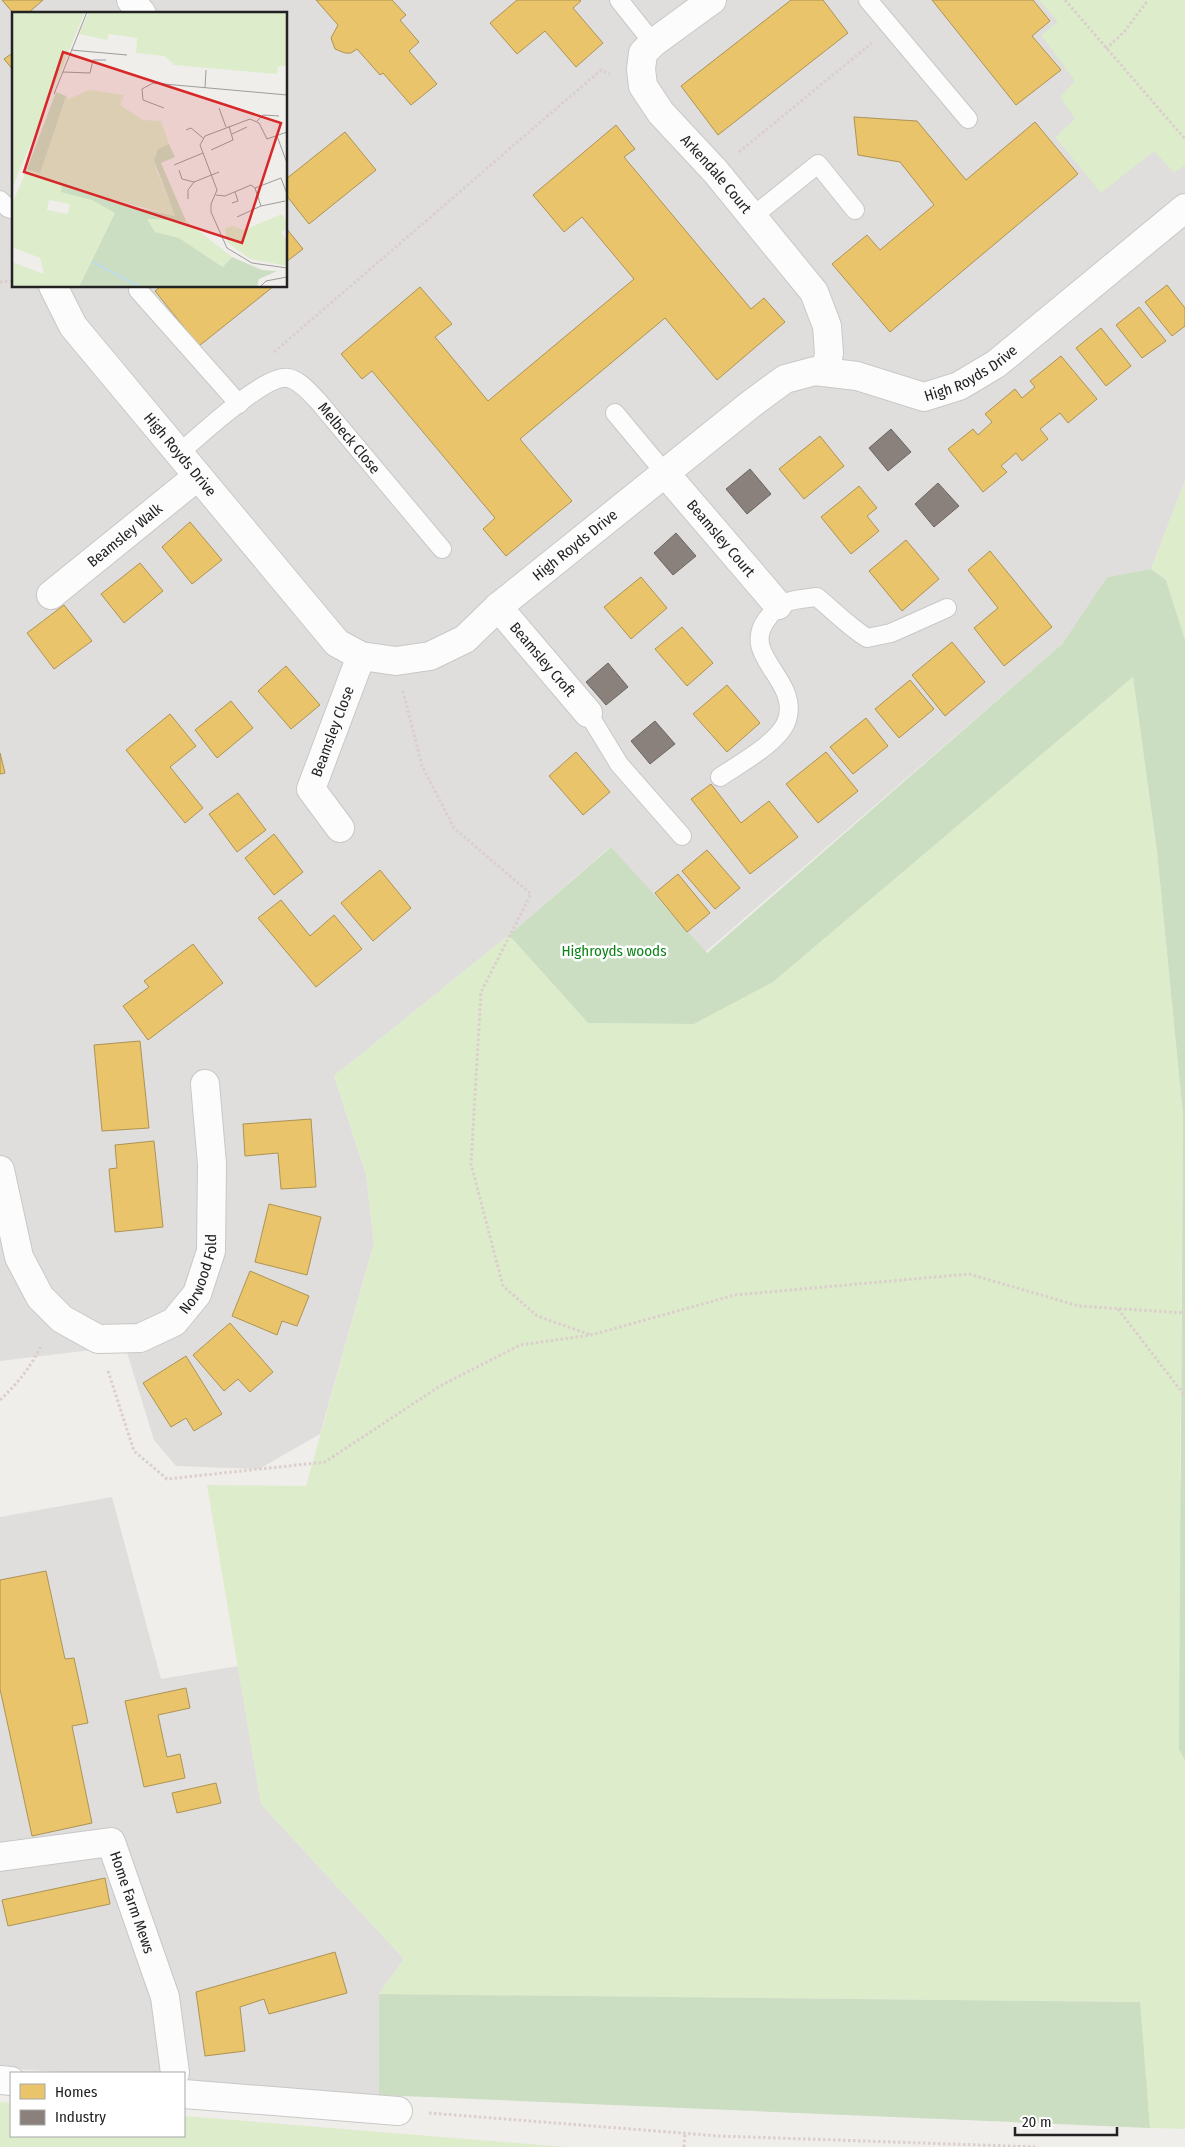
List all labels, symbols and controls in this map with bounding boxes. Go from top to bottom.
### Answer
inset map [12,12,288,288]
street label: Arkendale Court [677,131,755,217]
street label: High Royds Drive [922,341,1021,405]
street label: Melbeck Close [314,399,384,477]
street label: High Royds Drive [140,409,220,500]
street label: Beamsley Court [683,496,759,581]
street label: Beamsley Walk [84,500,166,571]
street label: High Royds Drive [529,506,621,585]
street label: Beamsley Croft [506,619,579,701]
street label: Beamsley Close [307,684,358,779]
park label: Highroyds woods [561,942,667,960]
street label: Norwood Fold [175,1234,220,1317]
street label: Home Farm Mews [106,1849,158,1956]
legend [10,2072,185,2137]
text: Homes [55,2083,97,2101]
scale bar [1015,2104,1118,2136]
text: Industry [55,2108,106,2126]
text: 20 m [1022,2113,1052,2131]

